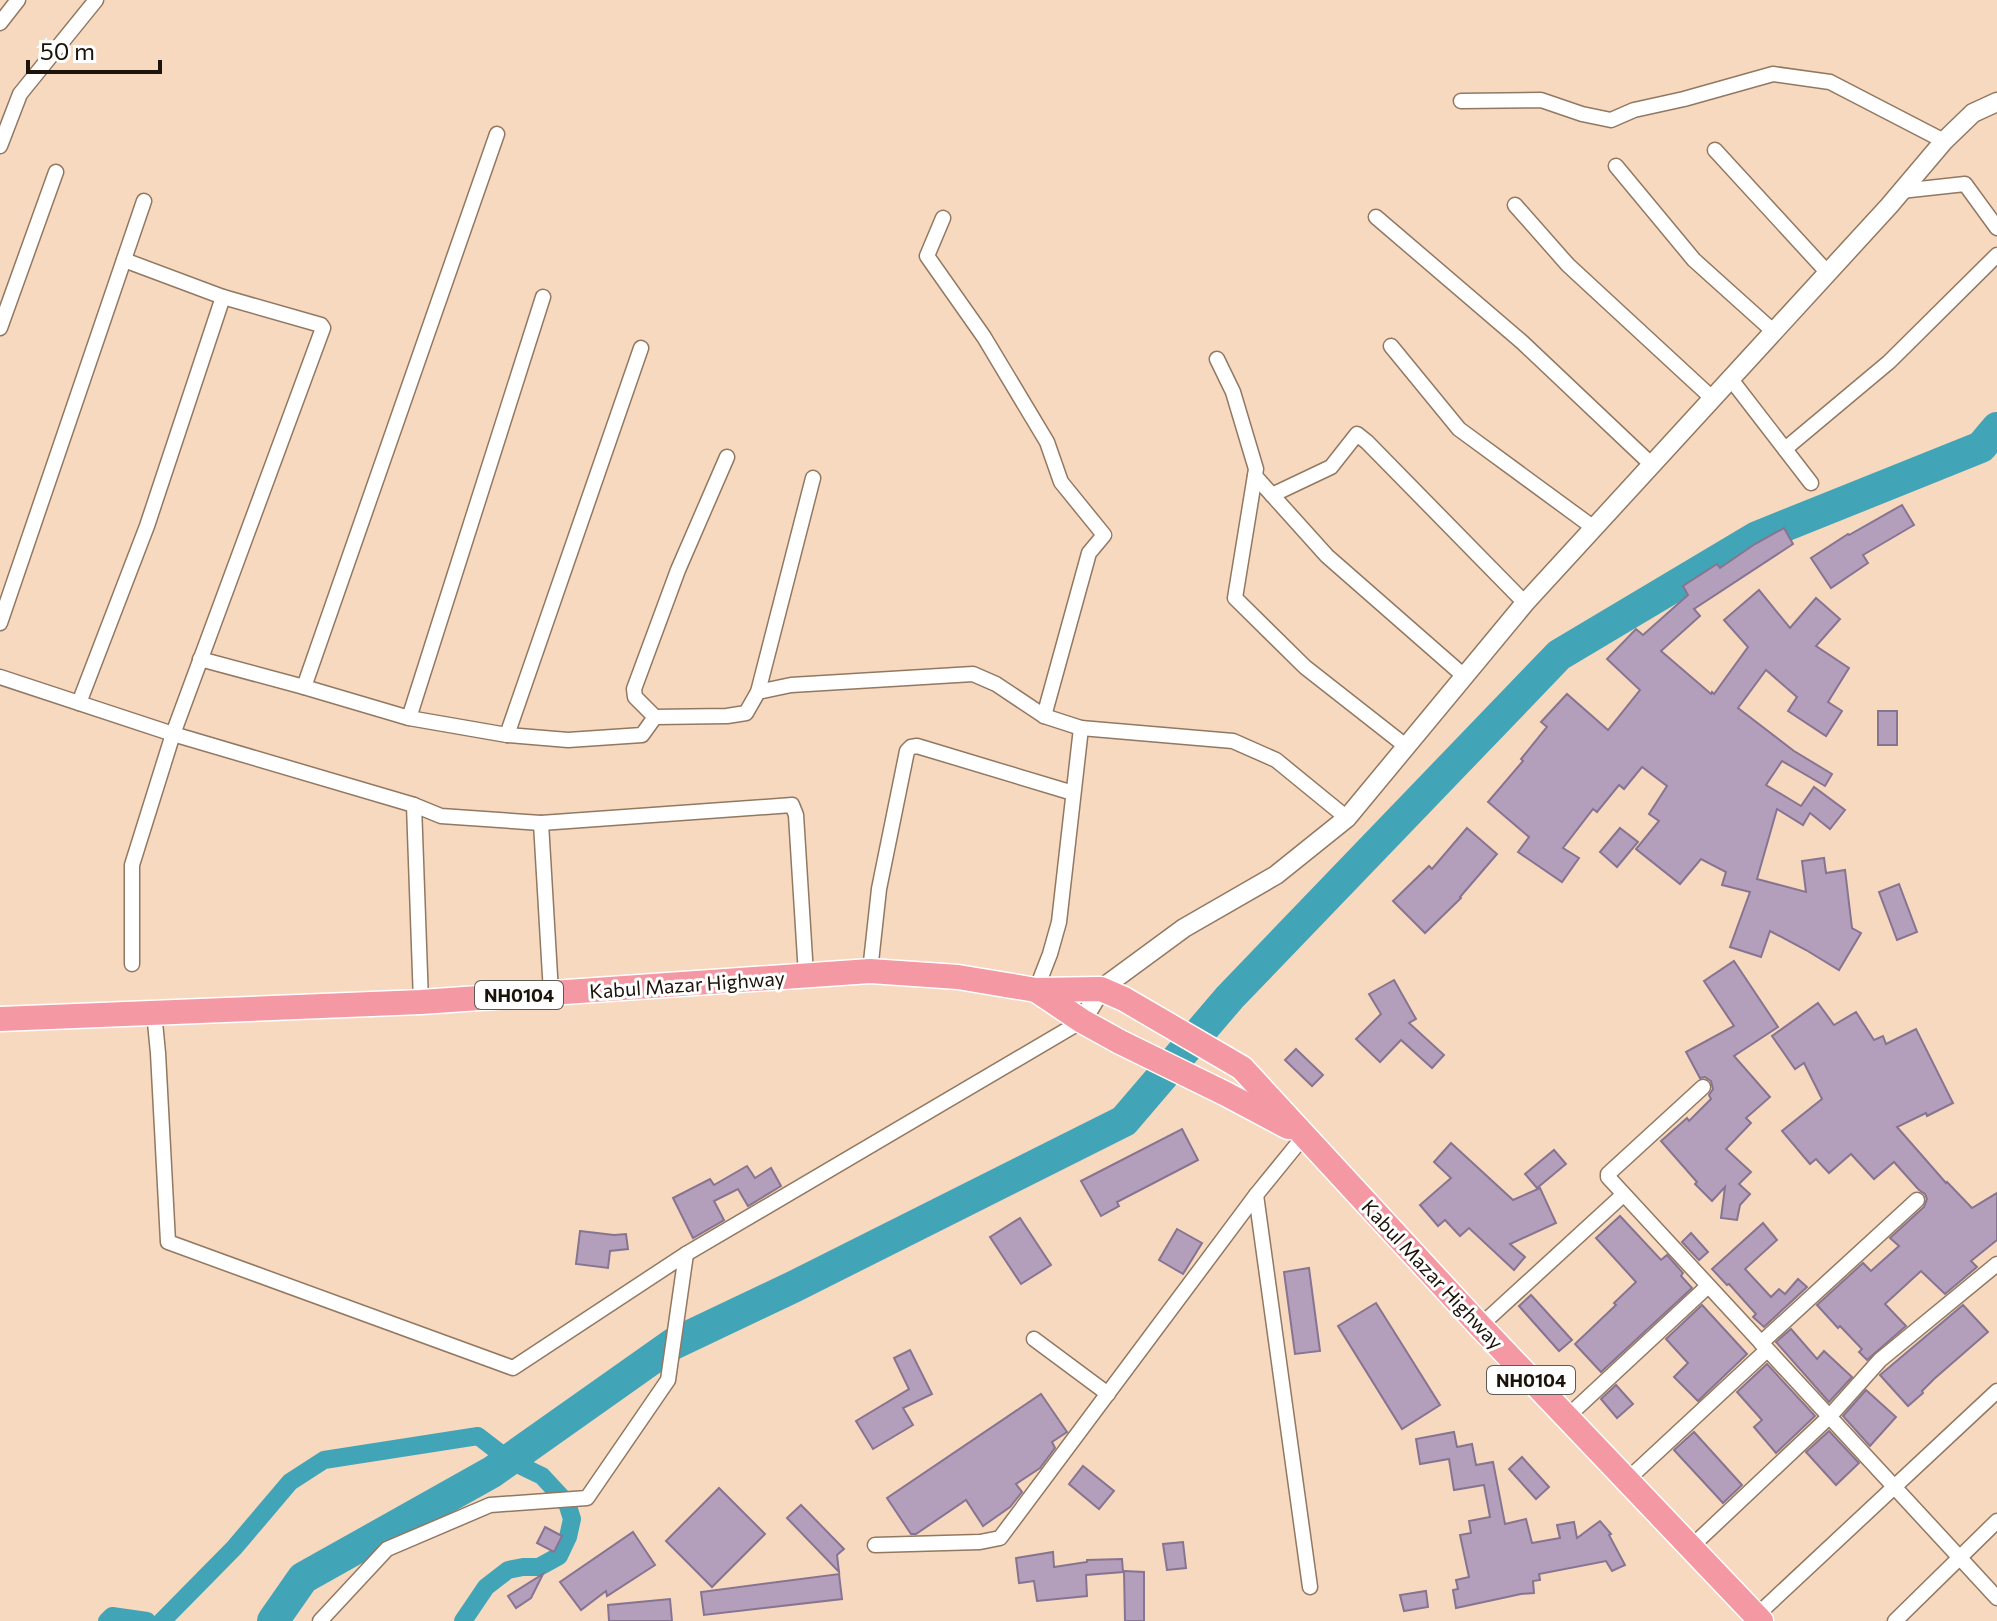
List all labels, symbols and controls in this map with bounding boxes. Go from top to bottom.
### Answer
scale bar [28,24,160,74]
text: 50 m [40,36,95,65]
street label: Kabul Mazar Highway [588,965,786,1003]
road number: NH0104 [475,981,563,1009]
street label: Kabul Mazar Highway [1357,1194,1509,1354]
road number: NH0104 [1487,1366,1575,1394]

